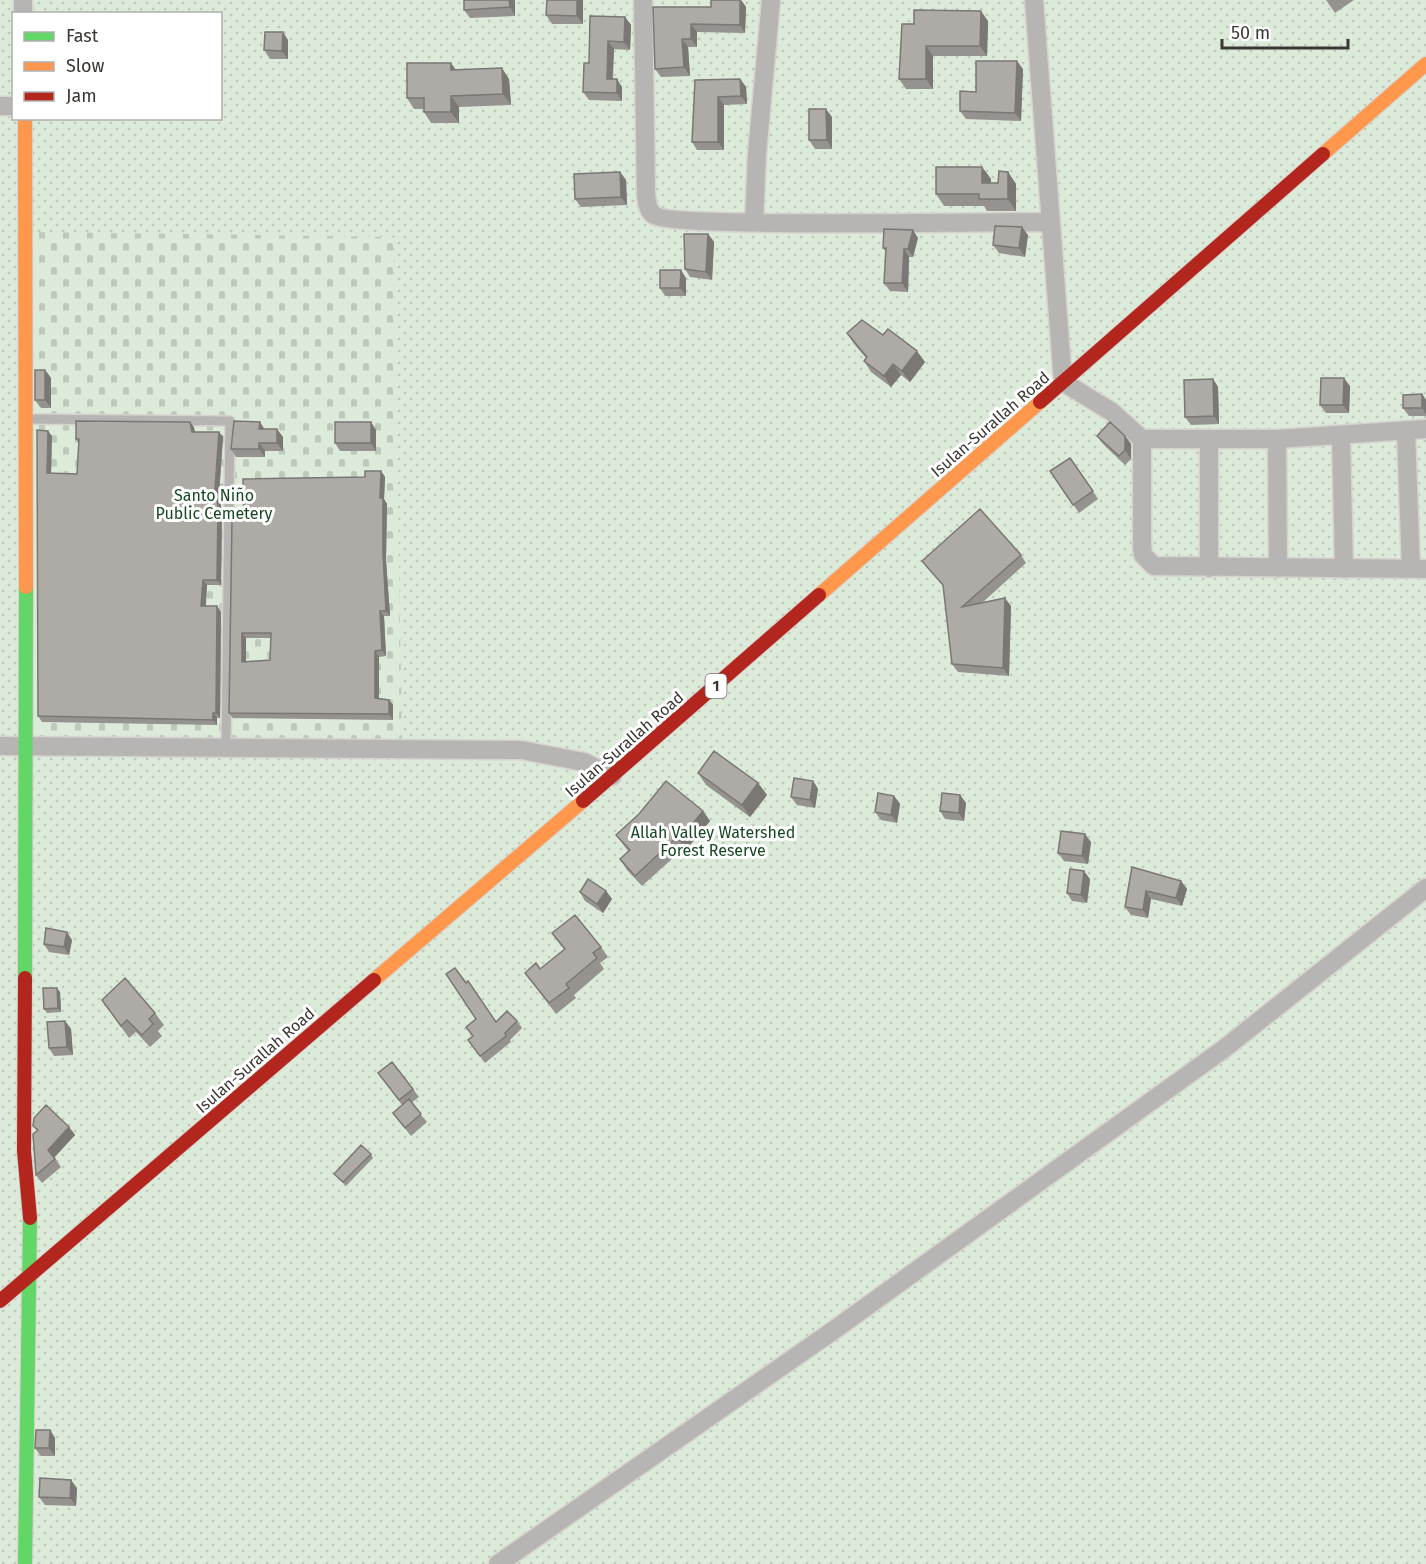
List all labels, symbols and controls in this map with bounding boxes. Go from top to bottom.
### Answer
legend [12,12,222,120]
scale bar [1222,12,1348,50]
text: 50 m [1231,22,1270,44]
text: Fast [66,25,99,47]
text: Slow [66,55,105,77]
text: Jam [66,85,97,107]
street label: Isulan-Surallah Road [927,368,1053,481]
park label: Santo Niño Public Cemetery [156,486,273,523]
road number: 1 [706,674,726,698]
street label: Isulan-Surallah Road [561,688,687,801]
park label: Allah Valley Watershed Forest Reserve [631,823,795,860]
street label: Isulan-Surallah Road [192,1004,318,1117]

